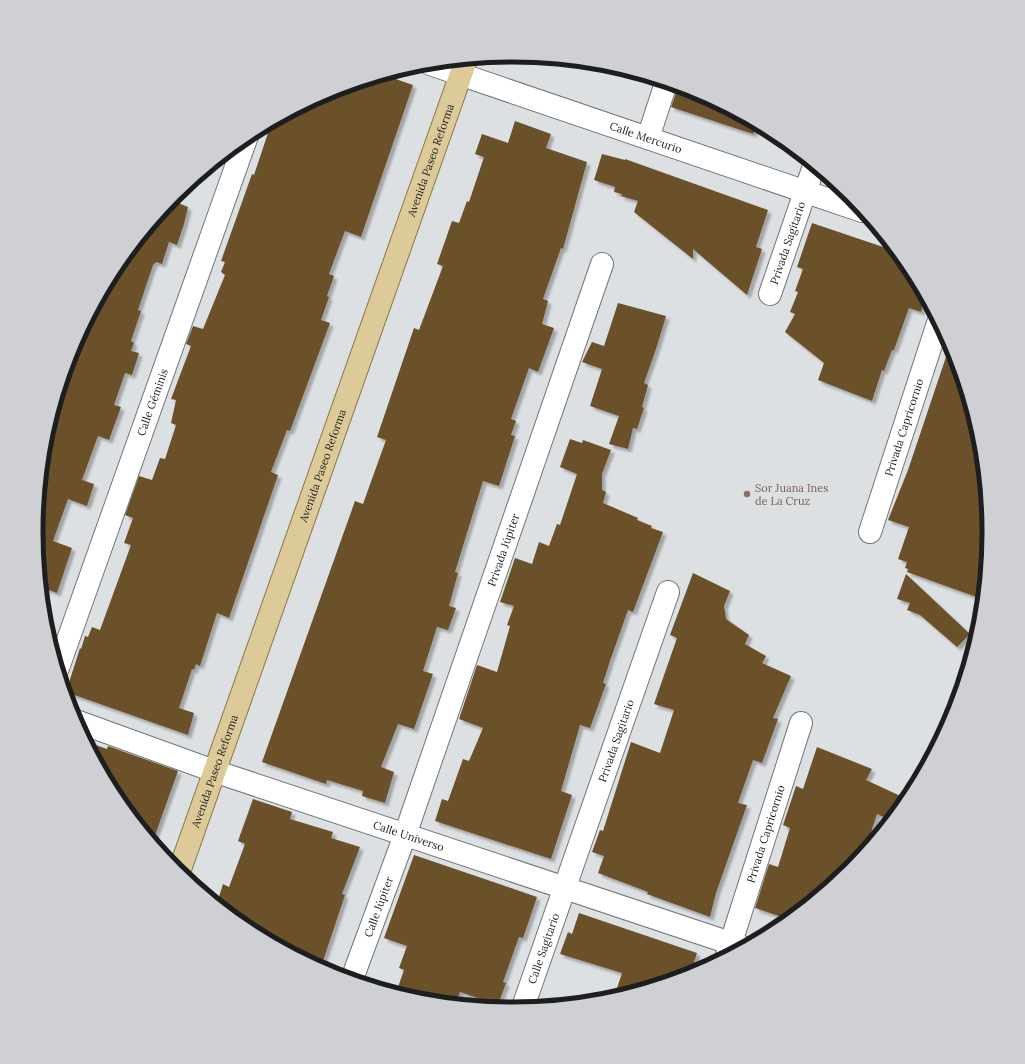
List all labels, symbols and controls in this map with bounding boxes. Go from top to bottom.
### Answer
street label: Avenida Paseo Reforma [404,101,457,220]
street label: Calle Mercurio [608,119,684,156]
street label: Privada Sagitario [767,200,808,286]
street label: Calle Géminis [134,367,171,438]
street label: Privada Capricornio [882,377,926,478]
street label: Avenida Paseo Reforma [296,407,349,525]
place label: Sor Juana Ines de La Cruz [755,481,828,508]
marker: Sor Juana Ines de La Cruz [742,489,752,499]
street label: Privada Júpiter [484,511,523,588]
street label: Privada Sagitario [595,698,637,784]
street label: Avenida Paseo Reforma [188,712,241,830]
street label: Privada Capricornio [743,783,788,885]
street label: Calle Universo [371,818,446,854]
street label: Calle Júpiter [361,874,396,939]
street label: Calle Sagitario [525,911,562,986]

